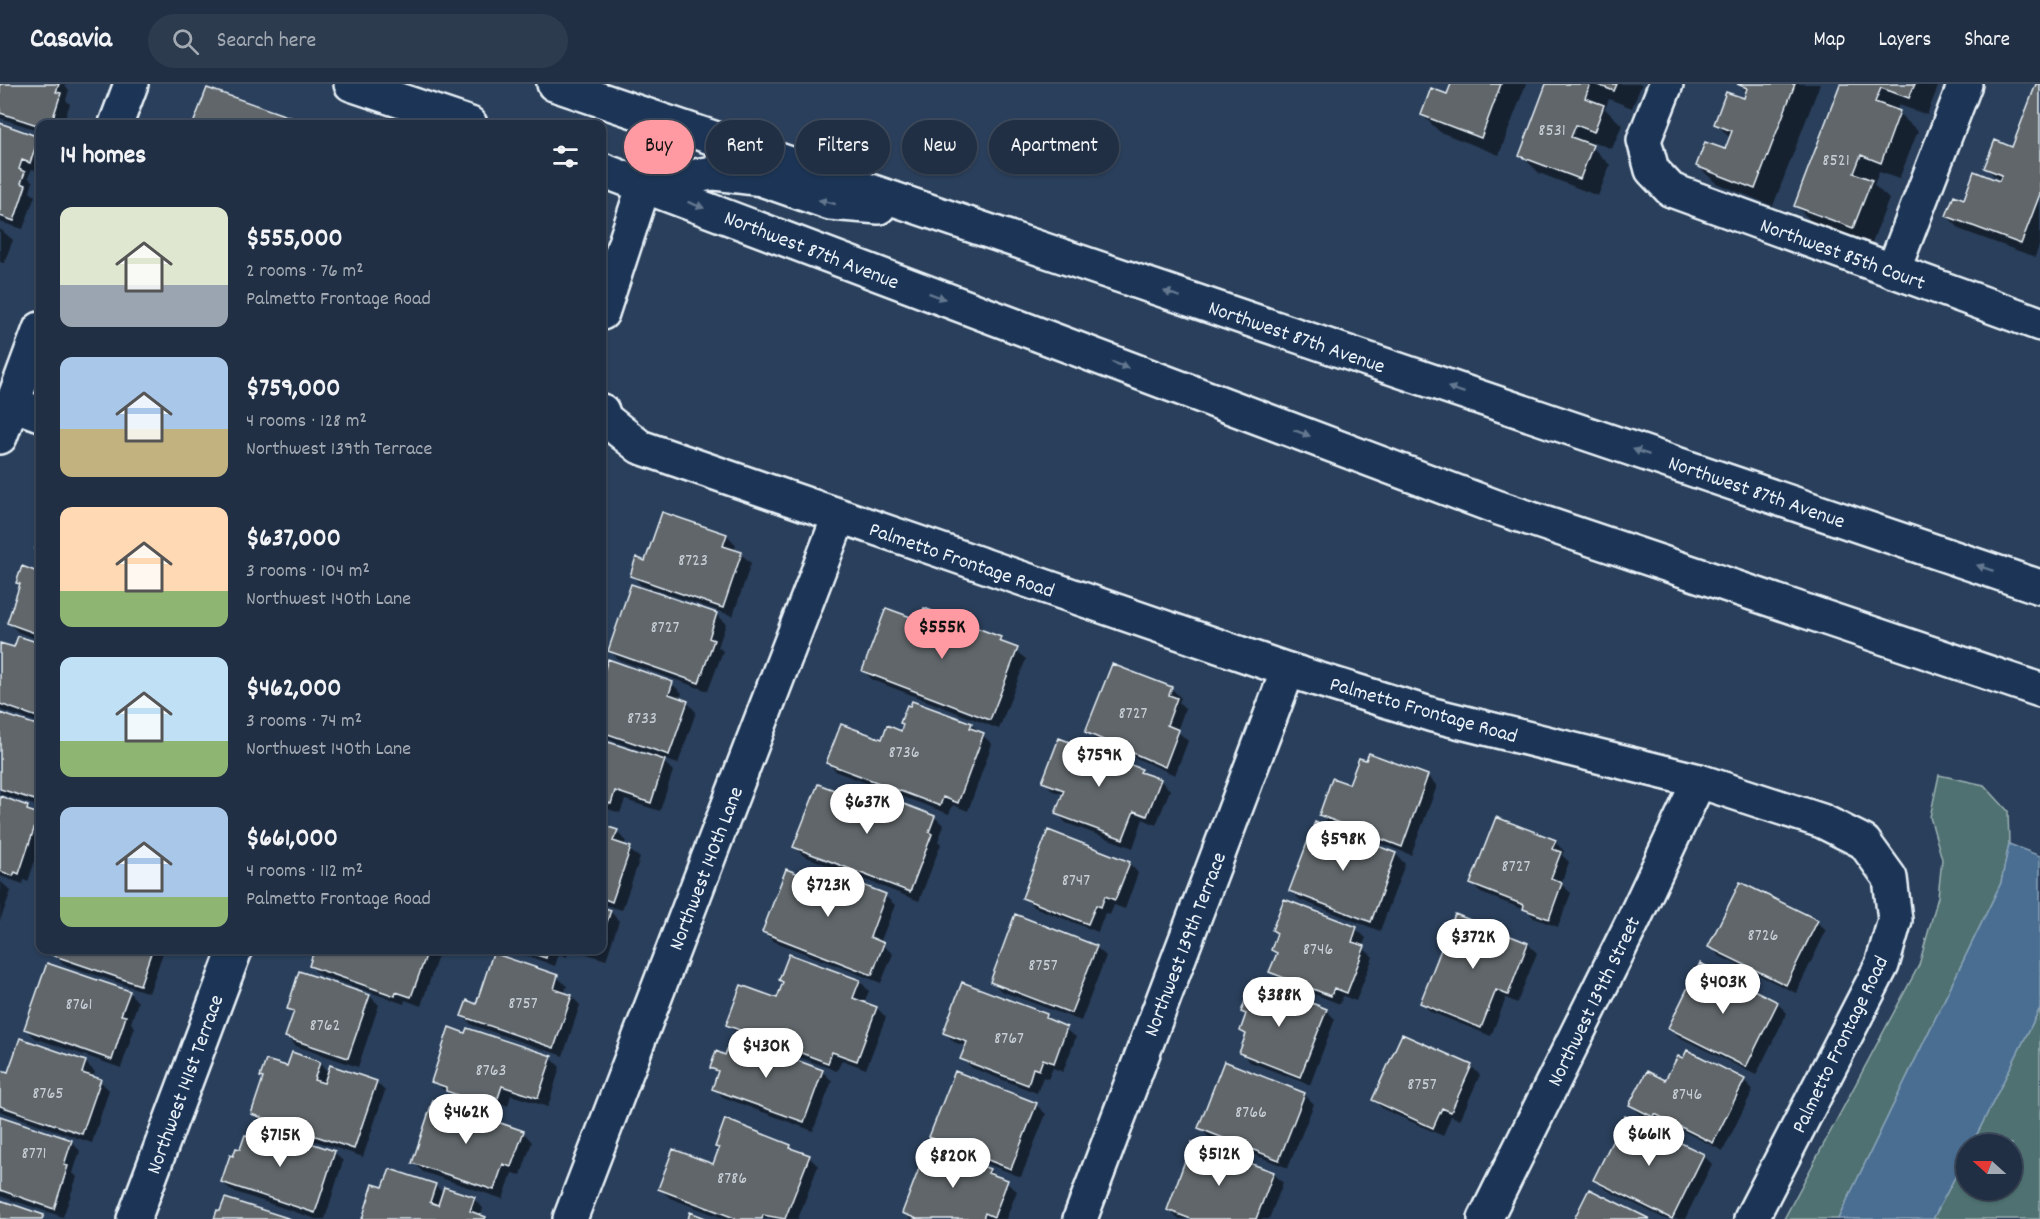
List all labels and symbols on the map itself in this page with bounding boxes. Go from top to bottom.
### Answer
house number: 8531 [1538,119,1566,144]
house number: 8521 [1822,149,1850,174]
one-way arrow [818,196,837,206]
one-way arrow [687,200,705,210]
street label: Northwest 87th Avenue [719,205,903,299]
street label: Northwest 85th Court [1755,212,1929,300]
one-way arrow [1163,288,1181,298]
one-way arrow [929,291,947,301]
street label: Northwest 87th Avenue [1204,295,1388,383]
one-way arrow [1111,360,1129,370]
one-way arrow [1447,384,1465,394]
one-way arrow [1293,429,1311,439]
one-way arrow [1632,447,1650,456]
street label: Northwest 87th Avenue [1664,450,1848,538]
street label: Palmetto Frontage Road [864,516,1058,608]
house number: 8723 [678,549,708,574]
one-way arrow [1976,563,1994,572]
pin: $555K [900,609,984,660]
house number: 8727 [651,616,680,641]
street label: Palmetto Frontage Road [1326,671,1521,753]
house number: 8727 [1119,702,1148,727]
house number: 8733 [627,707,657,732]
pin: $759K [1057,737,1141,788]
house number: 8736 [889,741,919,766]
street label: Northwest 140th Lane [663,783,753,955]
pin: $637K [825,784,909,835]
pin: $598K [1301,821,1385,872]
street label: Northwest 139th Terrace [1138,848,1236,1042]
house number: 8727 [1502,855,1531,880]
pin: $723K [786,867,870,918]
house number: 8747 [1062,869,1090,894]
street label: Northwest 139th Street [1541,912,1650,1092]
pin: $372K [1431,919,1515,970]
house number: 8726 [1748,924,1778,949]
house number: 8746 [1303,938,1333,963]
street label: Palmetto Frontage Road [1786,952,1898,1139]
house number: 8757 [1028,954,1058,979]
pin: $403K [1681,964,1765,1015]
pin: $388K [1237,977,1321,1028]
street label: Northwest 141st Terrace [140,991,233,1179]
house number: 8757 [508,992,538,1017]
house number: 8761 [66,993,92,1018]
house number: 8762 [310,1014,340,1039]
house number: 8767 [994,1027,1024,1052]
pin: $430K [724,1028,808,1079]
house number: 8763 [476,1059,506,1084]
house number: 8757 [1407,1073,1437,1098]
house number: 8765 [32,1082,64,1107]
house number: 8746 [1672,1083,1702,1108]
pin: $462K [424,1094,508,1145]
house number: 8766 [1235,1101,1267,1126]
pin: $661K [1607,1116,1691,1167]
pin: $715K [238,1117,322,1168]
north arrow [1956,1134,2022,1200]
pin: $512K [1177,1136,1261,1187]
pin: $820K [911,1138,995,1189]
house number: 8771 [22,1142,46,1167]
house number: 8786 [717,1167,747,1192]

